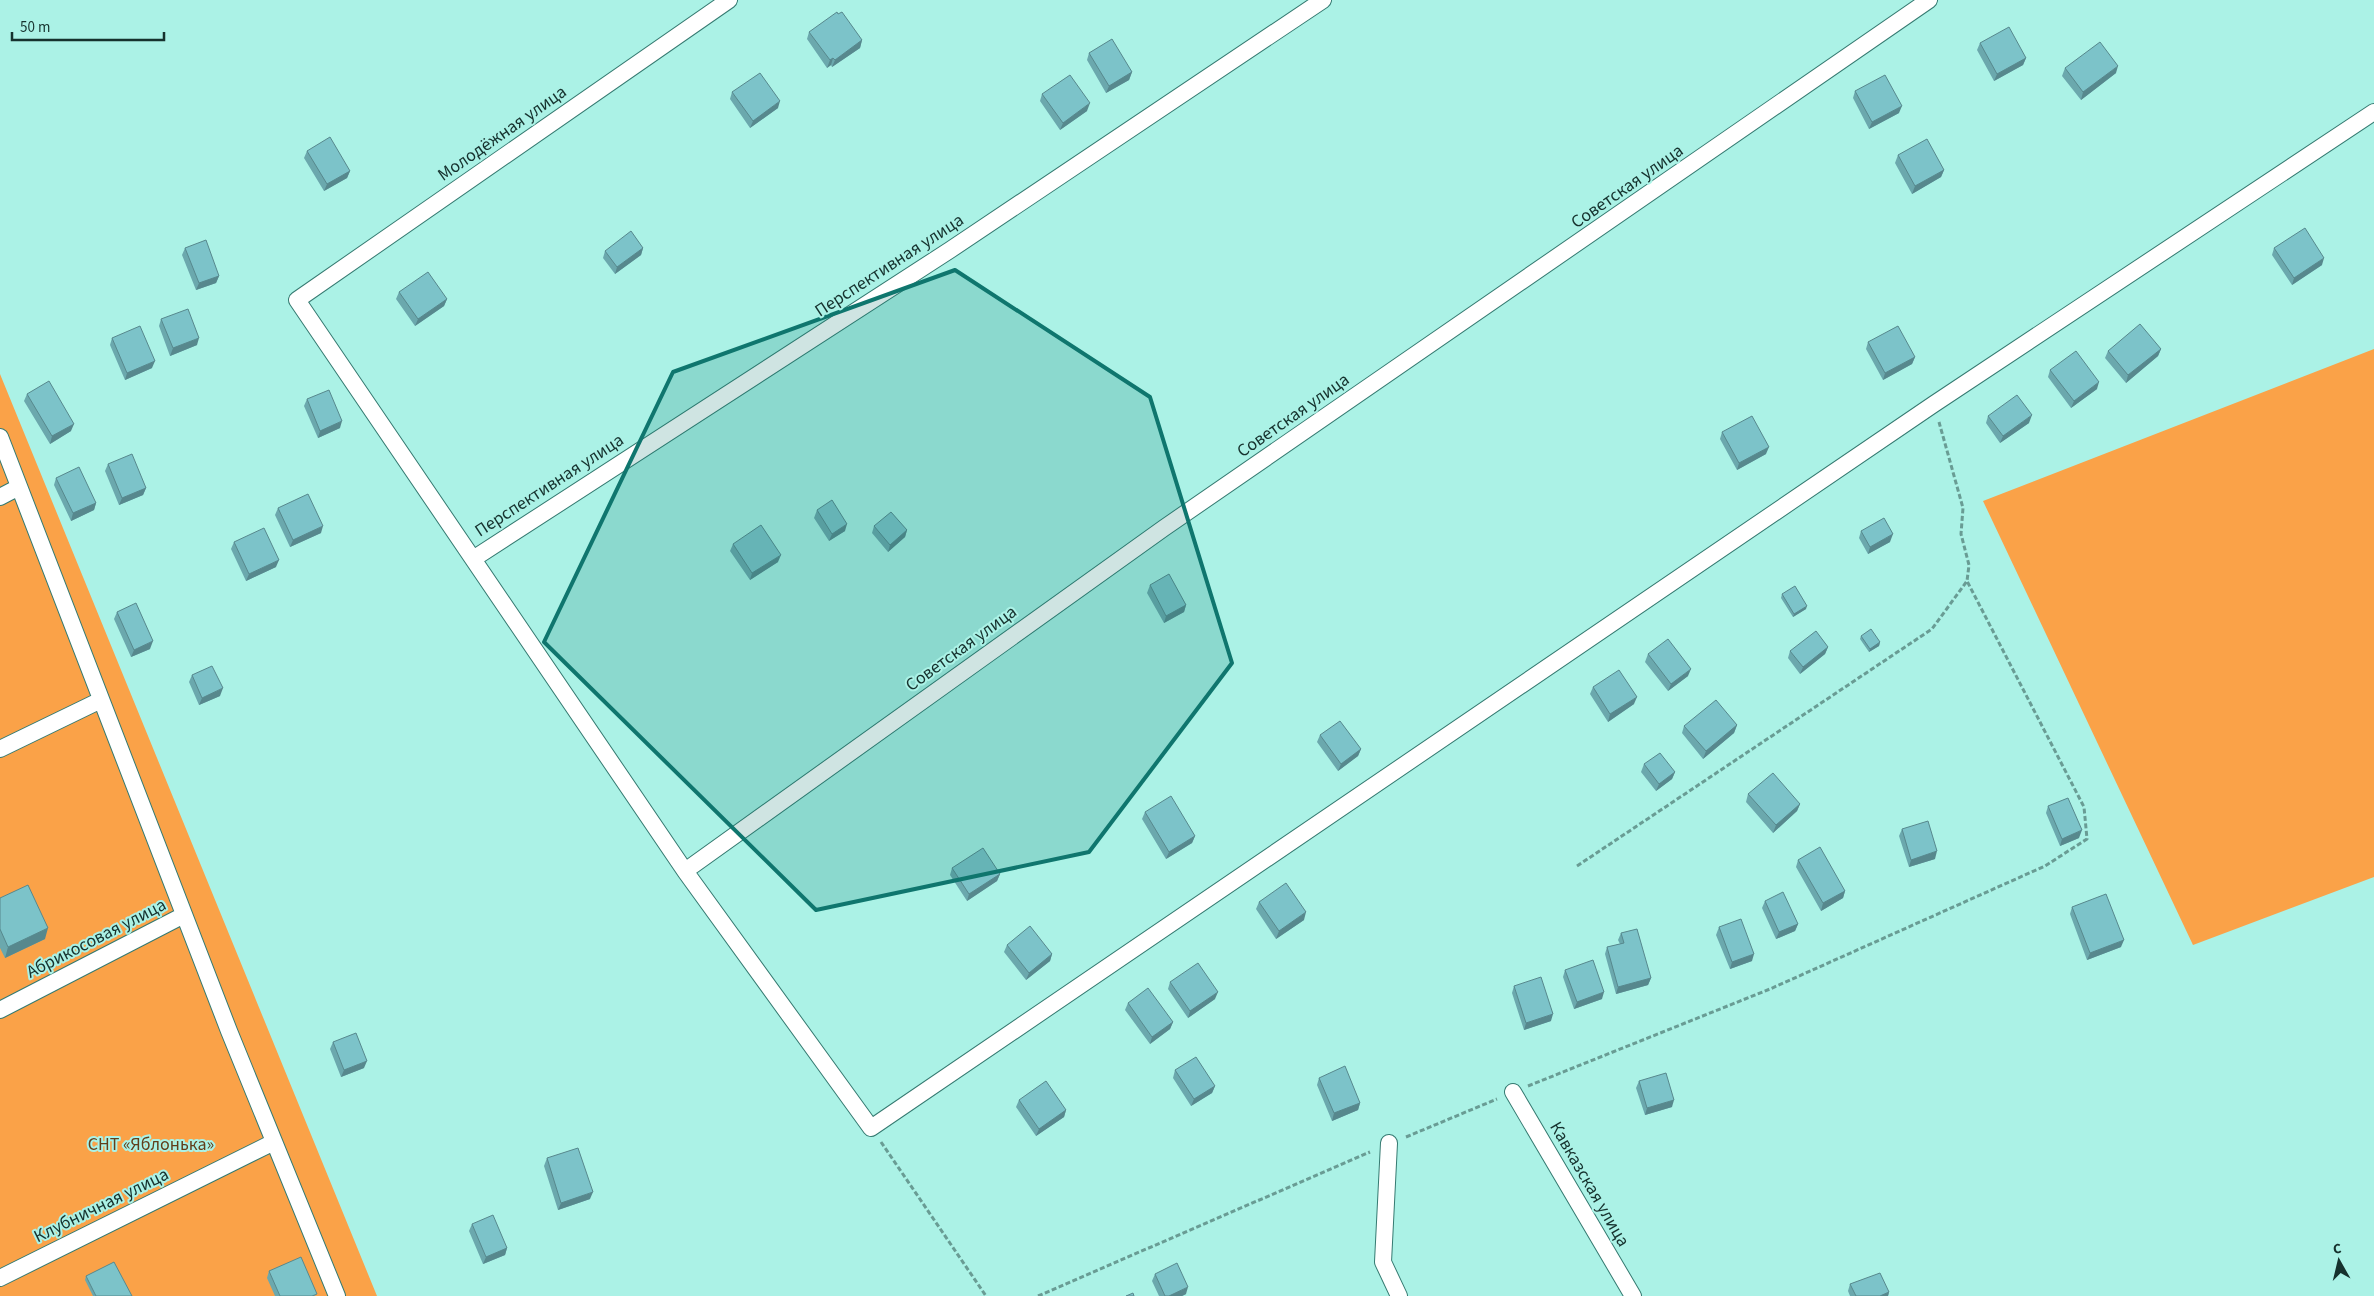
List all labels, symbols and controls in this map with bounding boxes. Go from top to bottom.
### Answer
scale bar [12,10,165,42]
text: 50 m [20,17,50,38]
street label: Молодёжная улица [433,80,572,187]
street label: Советская улица [1566,138,1689,235]
street label: Перспективная улица [810,208,969,323]
street label: Советская улица [1232,367,1355,464]
street label: Перспективная улица [470,428,629,543]
street label: Советская улица [901,599,1022,697]
street label: Абрикосовая улица [22,892,170,985]
street label: Кавказская улица [1544,1117,1636,1251]
park label: СНТ «Яблонька» [88,1132,214,1157]
street label: Клубничная улица [30,1162,173,1249]
north arrow [2314,1236,2364,1286]
text: С [2332,1239,2343,1260]

